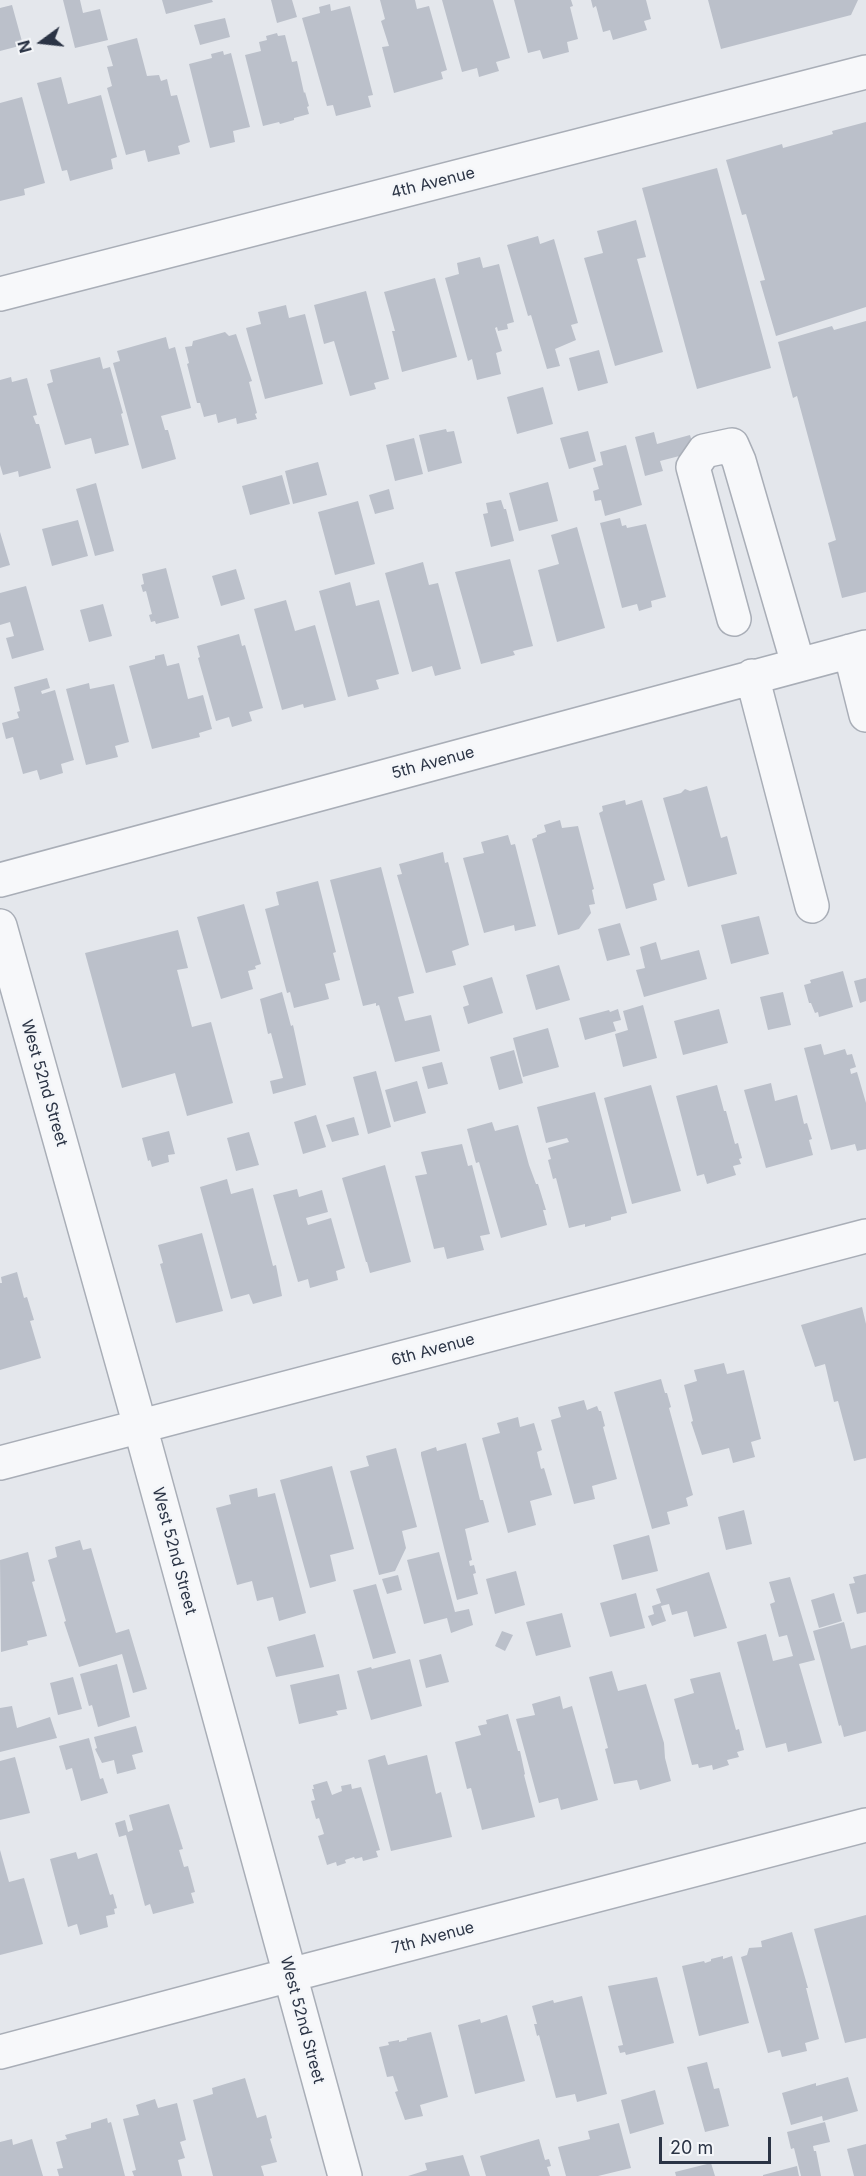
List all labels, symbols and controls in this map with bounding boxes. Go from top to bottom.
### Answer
north arrow [12,12,72,72]
text: N [13,38,36,55]
street label: 4th Avenue [389,163,477,203]
street label: 5th Avenue [389,743,477,783]
street label: West 52nd Street [17,1017,71,1149]
street label: 6th Avenue [389,1330,477,1370]
street label: West 52nd Street [148,1485,200,1617]
street label: 7th Avenue [390,1918,476,1958]
street label: West 52nd Street [276,1954,328,2086]
scale bar [662,2125,774,2163]
text: 20 m [670,2137,713,2158]

